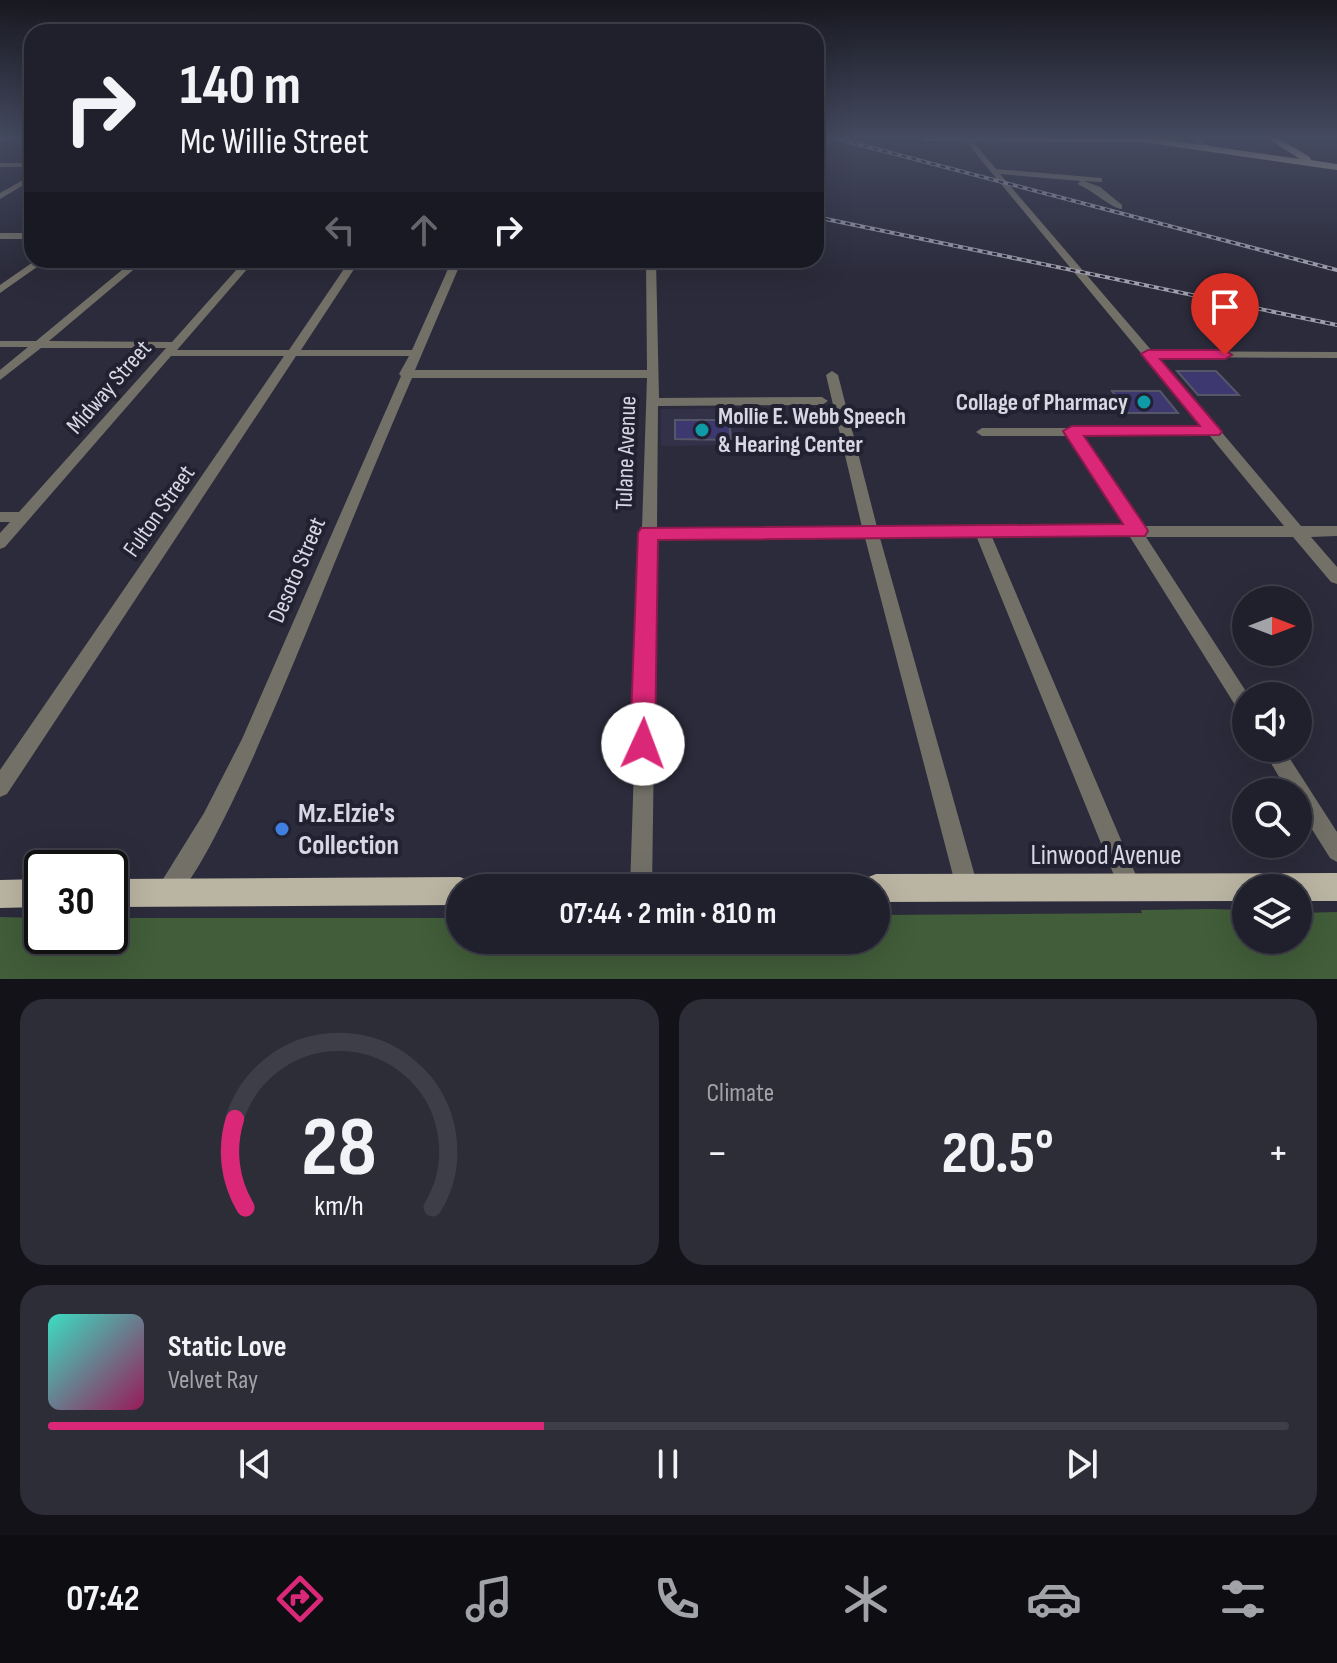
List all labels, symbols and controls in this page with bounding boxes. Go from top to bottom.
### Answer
text: 140 m [180,53,301,120]
icon: right [48,56,152,160]
text: Mc Willie Street [180,121,369,164]
icon: left [318,208,362,252]
icon: ahead [402,208,446,252]
icon: right [486,208,530,252]
pin [1191,273,1259,355]
icon: arrive [1203,285,1247,329]
street label: Midway Street [60,334,158,440]
place label: Collage of Pharmacy [956,388,1128,417]
marker: Collage of Pharmacy [1135,393,1153,411]
street label: Tulane Avenue [610,395,642,511]
place label: Mollie E. Webb Speech & Hearing Center [718,402,906,459]
marker: Mollie E. Webb Speech & Hearing Center [693,421,711,439]
street label: Fulton Street [117,460,201,562]
street label: Desoto Street [262,513,332,627]
north arrow [1232,586,1312,666]
map controls [1232,586,1312,954]
button: sound [1232,682,1312,762]
position arrow [601,702,685,786]
button: search [1232,778,1312,858]
place label: Mz.Elzie's Collection [298,797,399,862]
marker: Mz.Elzie's Collection [273,820,291,838]
street label: Linwood Avenue [1031,839,1181,872]
speed limit sign: 30 [24,850,128,954]
button: layers [1232,874,1312,954]
text: 07:44 · 2 min · 810 m [560,896,776,932]
text: Climate [707,1078,774,1109]
text: 28 [301,1099,377,1199]
text: 20.5° [942,1118,1054,1190]
text: − [707,1127,728,1180]
text: + [1267,1127,1289,1180]
text: km/h [315,1189,364,1224]
text: Static Love [168,1329,287,1365]
text: Velvet Ray [168,1365,258,1396]
icon: previous [233,1442,277,1486]
icon: pause [646,1442,690,1486]
icon: next [1060,1442,1104,1486]
icon: directions [272,1571,328,1627]
icon: music [461,1571,517,1627]
icon: phone [649,1571,705,1627]
icon: climate [838,1571,894,1627]
icon: car [1026,1571,1082,1627]
icon: filters [1215,1571,1271,1627]
text: 07:42 [66,1578,140,1621]

